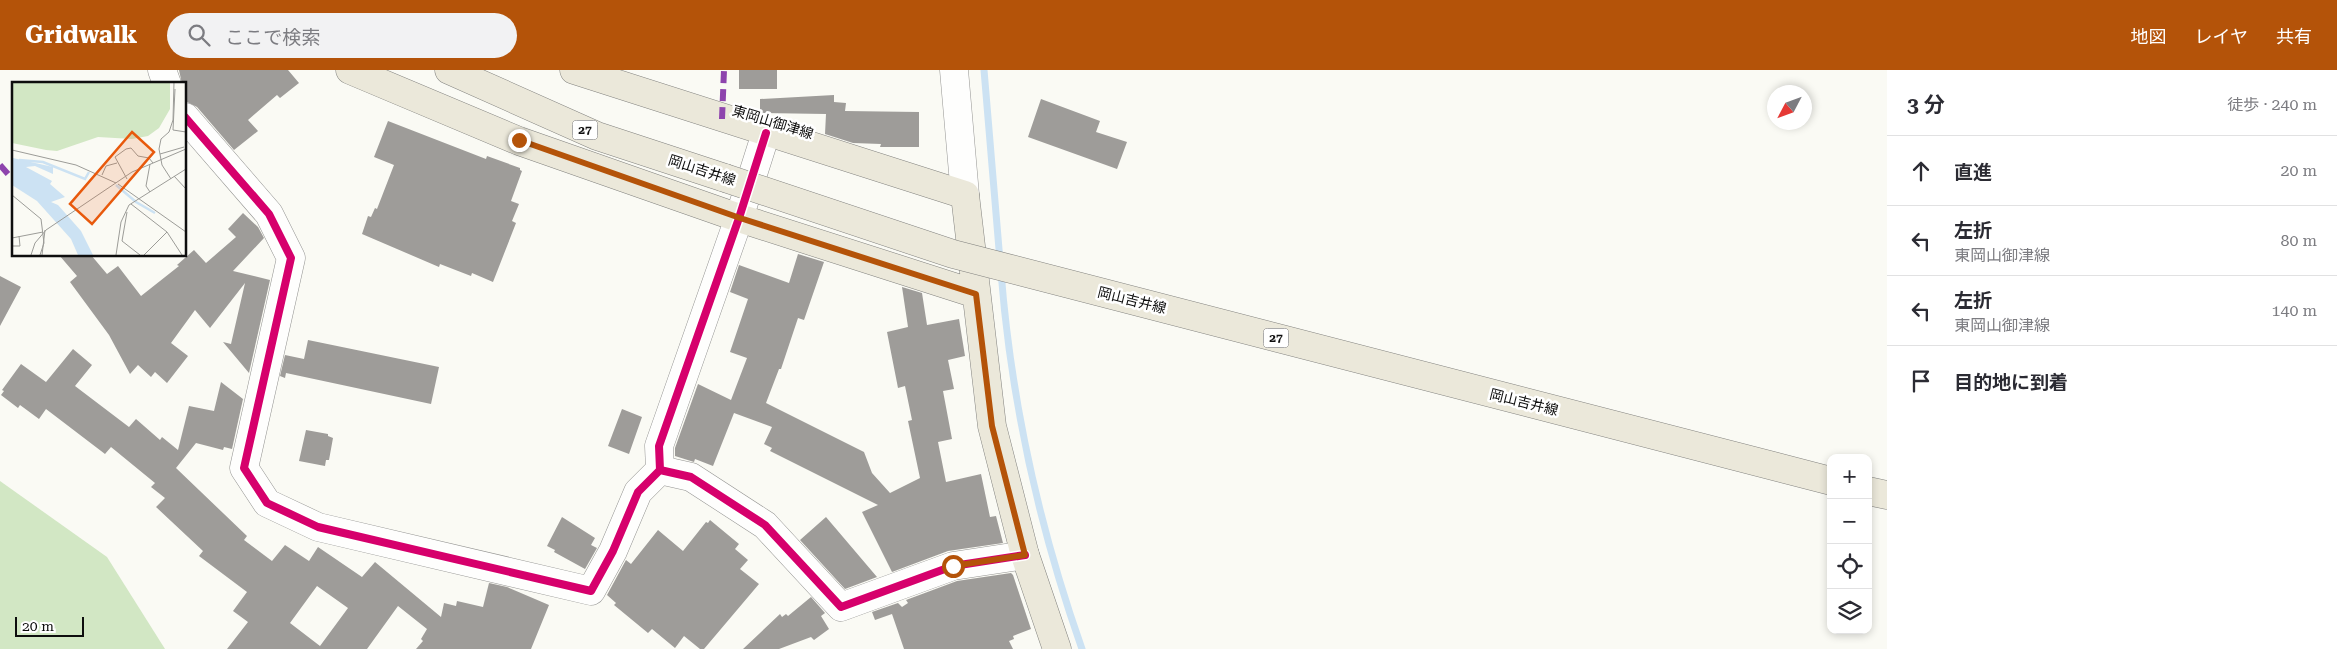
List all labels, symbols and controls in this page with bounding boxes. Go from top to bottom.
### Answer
search box [167,13,517,58]
text: Gridwalk [25,21,137,49]
icon: search [185,21,213,49]
text: ここで検索 [225,26,320,49]
text: 地図 [2131,26,2167,47]
text: レイヤ [2195,26,2248,47]
text: 共有 [2276,26,2312,47]
inset map [12,82,186,256]
north arrow [1767,85,1812,130]
text: 3 分 [1907,93,1945,117]
text: 徒歩 · 240 m [2227,95,2317,114]
street label: 東岡山御津線 [730,102,816,142]
road number: 27 [572,120,598,140]
route end [508,129,531,152]
street label: 岡山吉井線 [666,152,738,188]
icon: ahead [1907,157,1935,185]
text: 直進 [1954,161,1992,184]
text: 20 m [2280,161,2317,180]
text: 左折 [1954,219,1992,242]
icon: left [1907,227,1935,255]
text: 80 m [2280,231,2317,250]
text: 東岡山御津線 [1954,246,2050,265]
street label: 岡山吉井線 [1096,284,1168,316]
text: 左折 [1954,289,1992,312]
icon: left [1907,297,1935,325]
text: 140 m [2271,301,2317,320]
text: 東岡山御津線 [1954,316,2050,335]
road number: 27 [1264,328,1288,348]
icon: arrive [1907,367,1935,395]
text: 目的地に到着 [1954,371,2068,394]
street label: 岡山吉井線 [1488,386,1560,418]
map controls [1827,454,1872,634]
button: + [1827,454,1872,499]
button: − [1827,499,1872,544]
button: locate [1827,544,1872,589]
route start [942,555,965,578]
button: layers [1827,589,1872,634]
scale bar [15,614,84,637]
text: 20 m [22,618,54,634]

